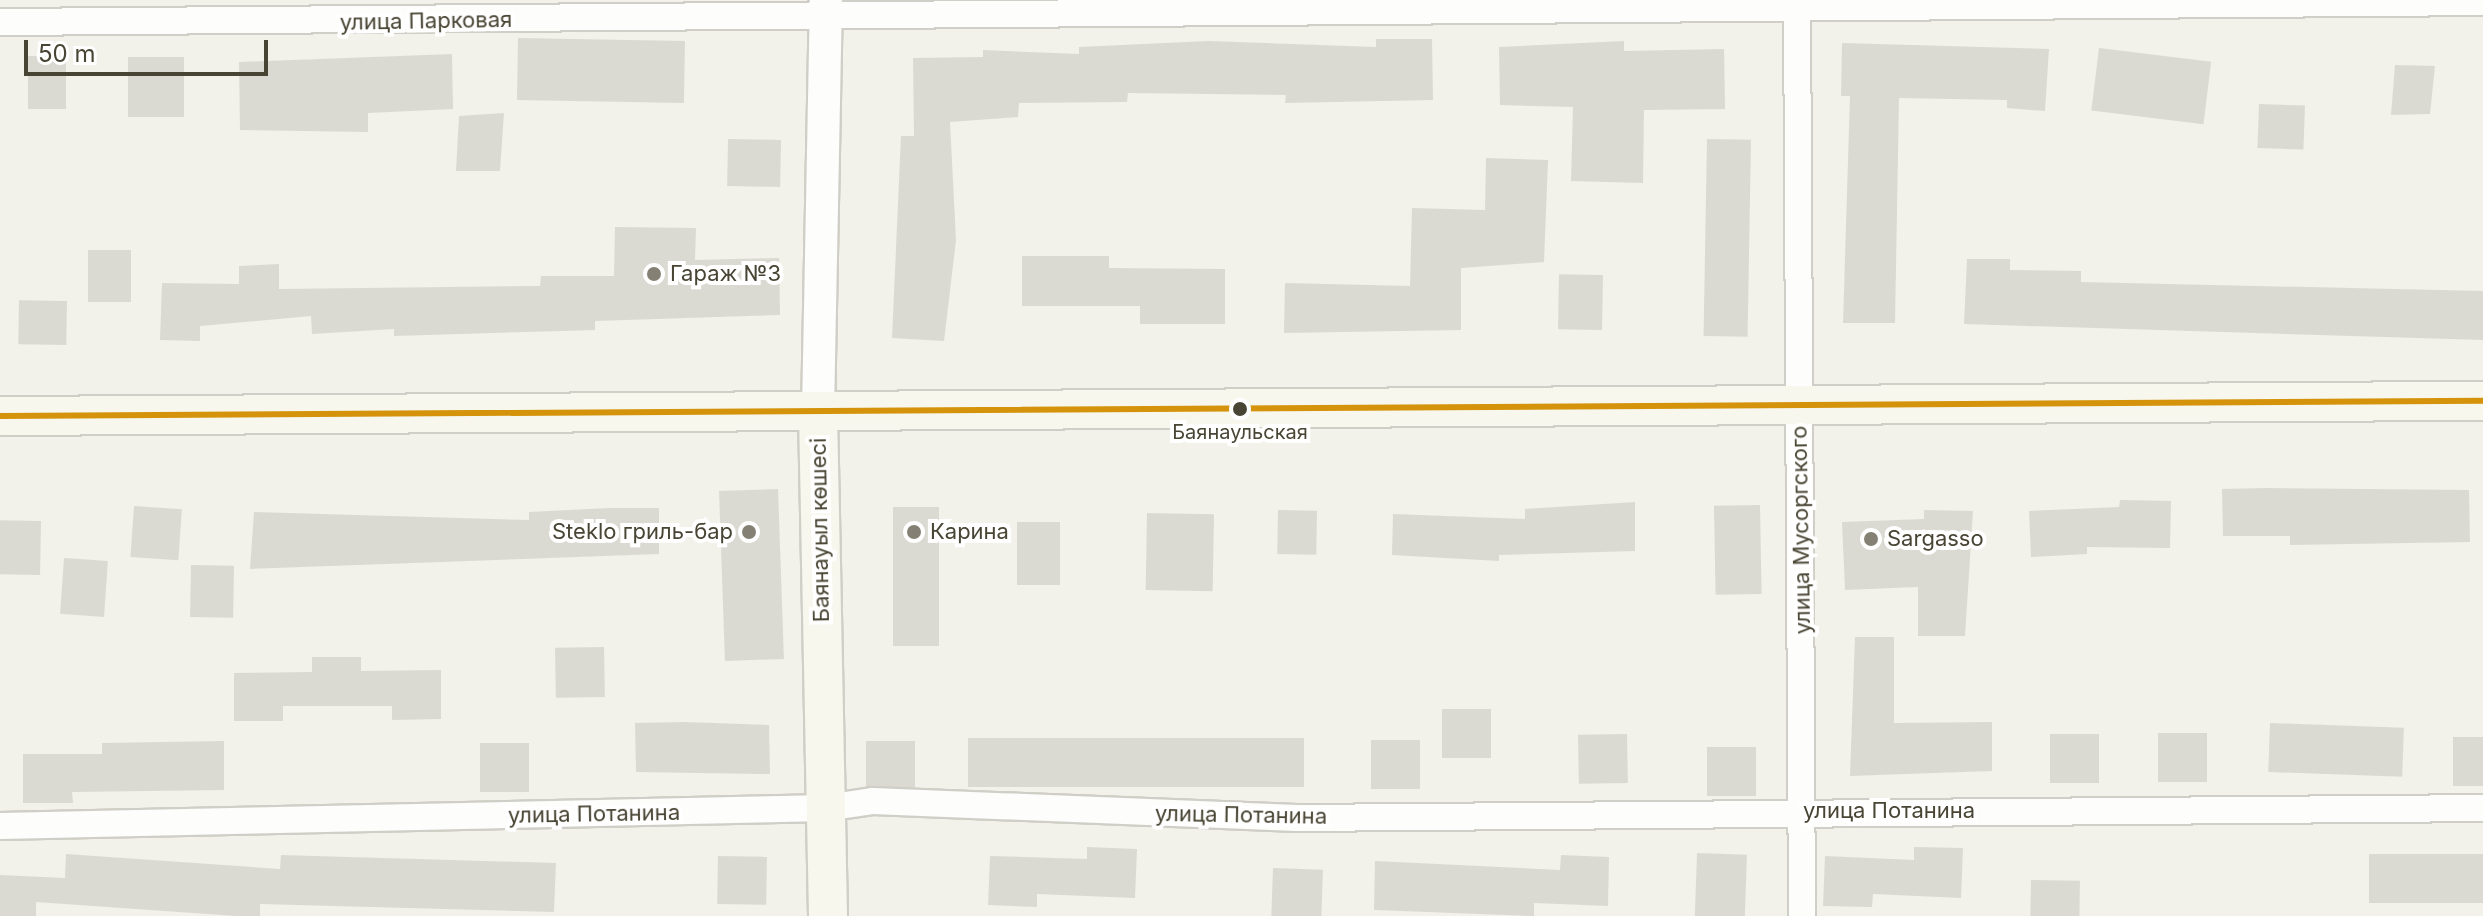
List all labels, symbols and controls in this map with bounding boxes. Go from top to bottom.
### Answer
street label: улица Парковая [340,6,512,36]
scale bar [28,24,272,74]
text: 50 m [38,39,96,68]
place label: Гараж №3 [670,261,781,287]
marker: Гараж №3 [645,265,663,283]
marker: Баянаульская [1232,401,1248,417]
place label: Баянаульская [1172,420,1308,444]
street label: улица Мусоргского [1786,425,1816,635]
street label: Баянауыл көшесі [805,437,835,623]
place label: Steklo гриль-бар [552,519,733,545]
place label: Карина [930,519,1009,545]
marker: Steklo гриль-бар [740,523,758,541]
marker: Карина [905,523,923,541]
place label: Sargasso [1887,526,1984,552]
marker: Sargasso [1862,530,1880,548]
street label: улица Потанина [1803,798,1975,824]
street label: улица Потанина [508,799,680,829]
street label: улица Потанина [1155,800,1327,830]

